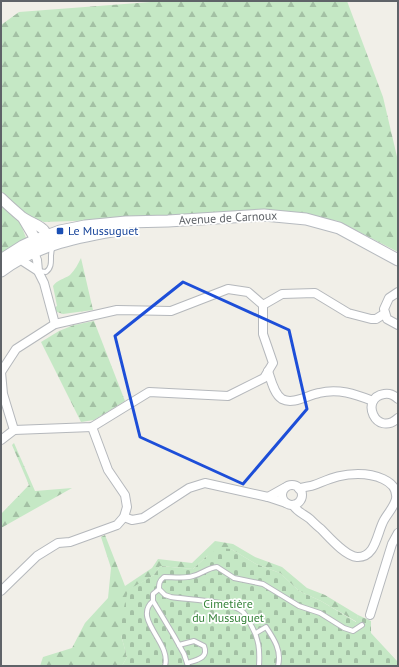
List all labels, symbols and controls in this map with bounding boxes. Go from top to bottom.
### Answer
street label: Avenue de Carnoux [178,207,278,228]
place label: Le Mussuguet [68,223,138,238]
marker: Le Mussuguet [55,226,65,236]
park label: Cimetière du Mussuguet [192,596,264,625]

